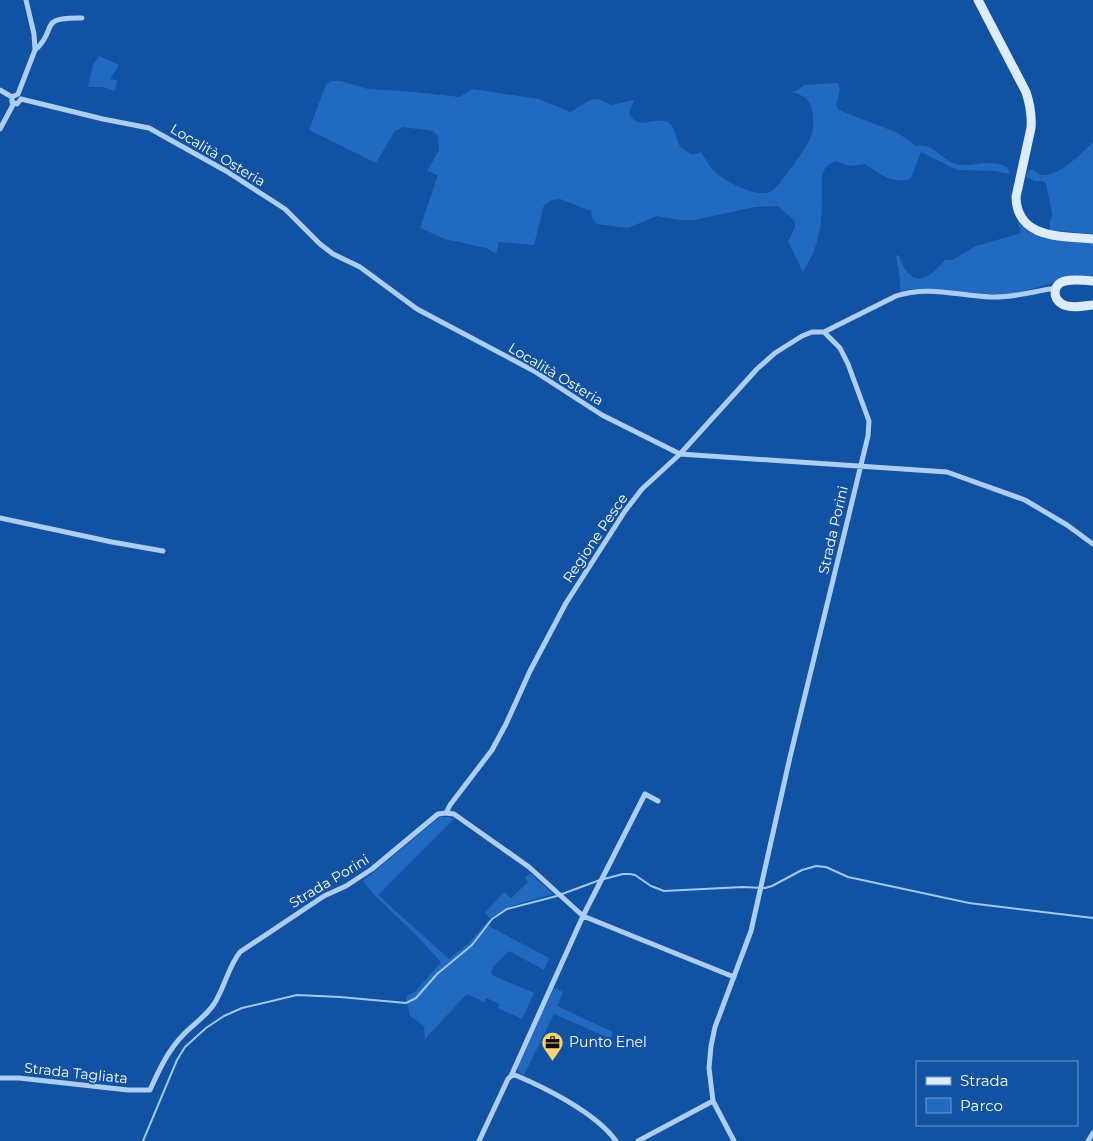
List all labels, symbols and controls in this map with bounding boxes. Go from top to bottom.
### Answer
street label: Località Osteria [167,120,269,190]
street label: Località Osteria [505,339,607,409]
street label: Strada Porini [814,484,852,576]
street label: Regione Pesce [559,490,631,586]
street label: Strada Porini [286,850,372,912]
office icon: Punto Enel [541,1030,565,1061]
place label: Punto Enel [569,1033,647,1051]
street label: Strada Tagliata [23,1059,129,1087]
legend [916,1061,1078,1126]
text: Strada [960,1071,1009,1090]
text: Parco [960,1096,1003,1115]

